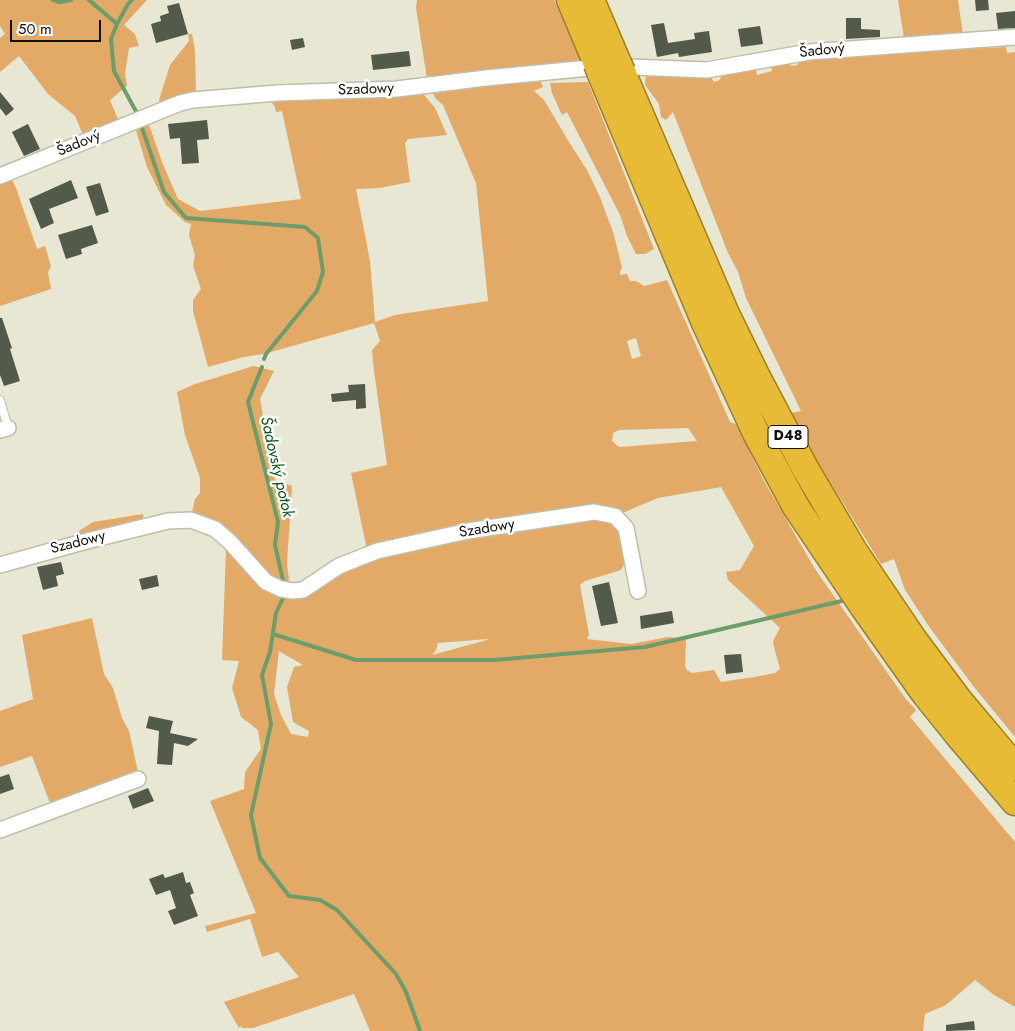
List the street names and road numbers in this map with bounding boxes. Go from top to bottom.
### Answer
street label: Šadový [798,40,846,62]
street label: Szadowy [338,80,394,100]
street label: Šadový [54,127,104,161]
road number: D48 [768,426,808,448]
street label: Szadowy [458,516,516,542]
street label: Szadowy [49,527,107,559]

